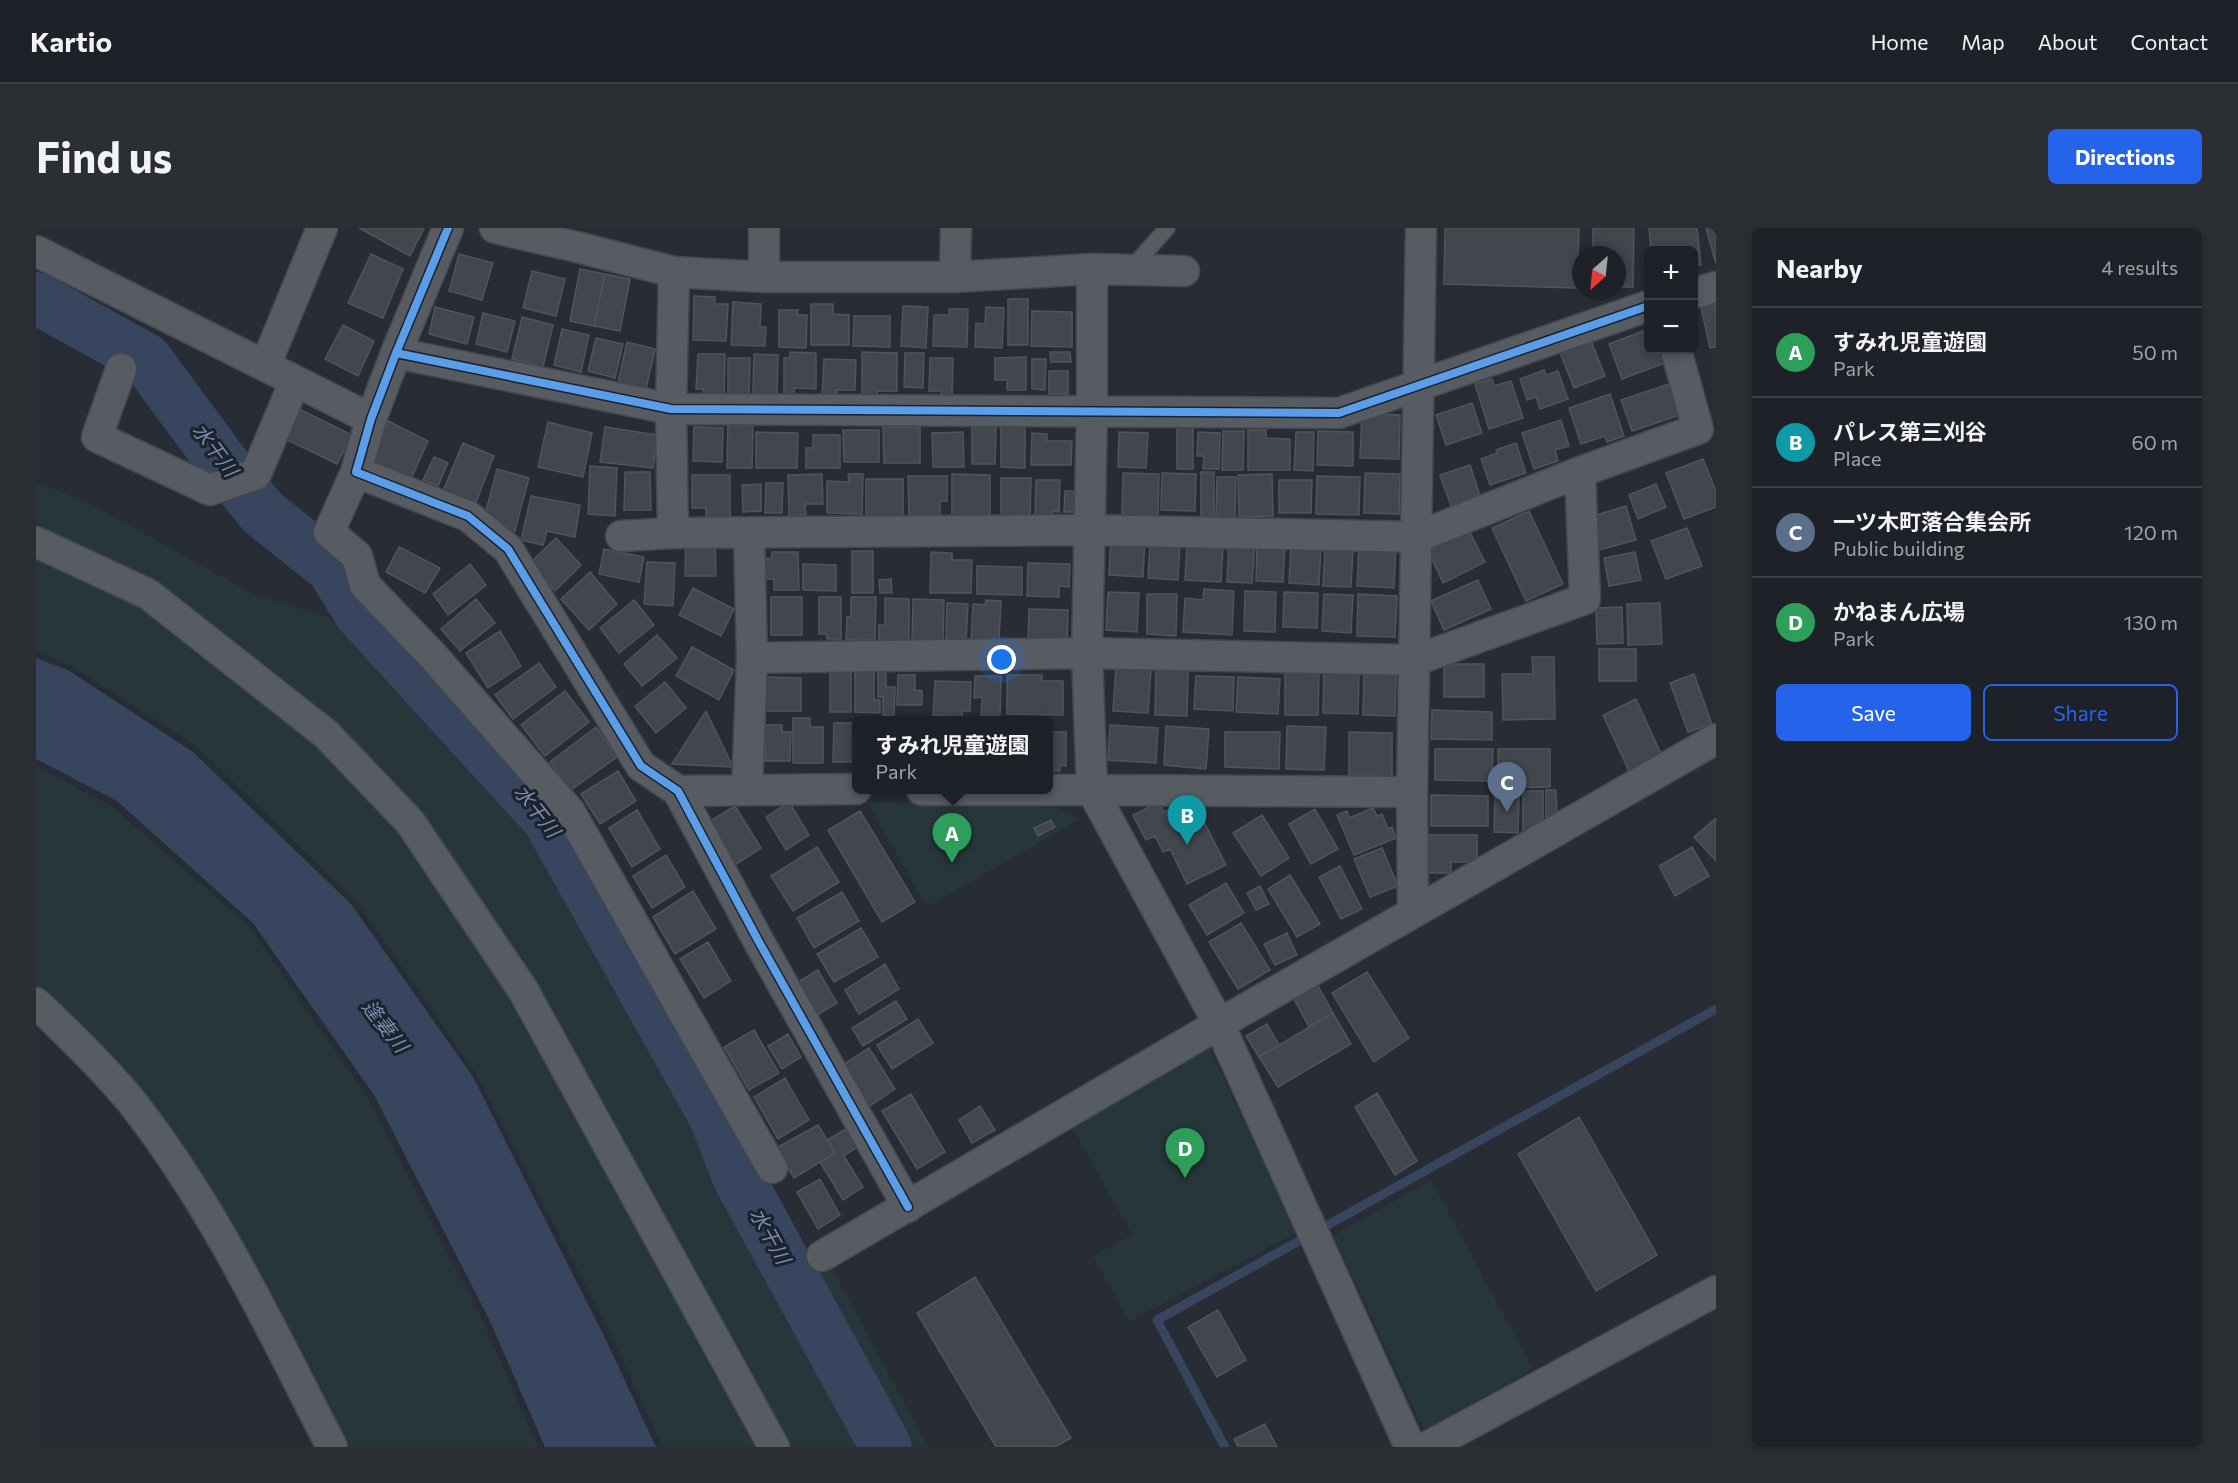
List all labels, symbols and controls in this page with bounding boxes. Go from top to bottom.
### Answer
text: Kartio [30,24,112,58]
text: Home [1871,29,1928,54]
text: Map [1961,29,2005,54]
text: About [2038,29,2097,54]
text: Contact [2130,29,2208,54]
button: Directions [2048,129,2202,184]
text: Find us [36,130,172,182]
north arrow [1572,246,1626,300]
map controls [1644,246,1698,354]
button: + [1644,246,1698,300]
text: Nearby [1776,252,1863,283]
text: 4 results [2101,255,2178,279]
button: − [1644,300,1698,354]
text: すみれ児童遊園 [1833,328,1987,355]
text: A [1788,340,1803,364]
text: 50 m [2132,340,2178,364]
text: Park [1833,356,1875,380]
water label: 水干川 [188,418,245,482]
text: パレス第三刈谷 [1833,418,1987,445]
text: B [1789,430,1802,454]
text: 60 m [2132,430,2178,454]
text: Place [1833,446,1882,470]
text: 一ツ木町落合集会所 [1833,508,2031,535]
text: C [1789,520,1802,544]
text: 120 m [2124,520,2178,544]
text: Public building [1833,536,1965,560]
text: かねまん広場 [1833,598,1965,625]
text: D [1788,610,1803,634]
text: 130 m [2124,610,2178,634]
text: Park [1833,626,1875,650]
your location [987,645,1016,674]
button: Save [1776,684,1971,741]
button: Share [1983,684,2178,741]
popup [852,716,1053,794]
text: すみれ児童遊園 [875,731,1030,758]
text: Park [875,759,917,783]
pin: C [1488,762,1526,812]
water label: 水干川 [510,779,567,843]
pin: B [1168,796,1206,845]
pin: A [932,814,972,863]
water label: 逢妻川 [358,994,415,1058]
pin: D [1166,1128,1204,1178]
water label: 水干川 [746,1203,797,1269]

